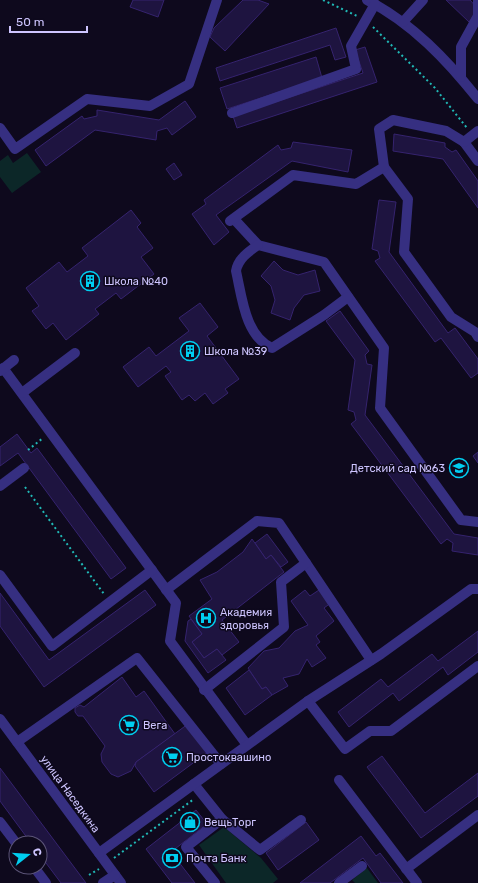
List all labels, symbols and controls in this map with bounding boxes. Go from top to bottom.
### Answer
scale bar [10,8,87,34]
text: 50 m [16,15,44,29]
building icon: Школа №40 [79,270,101,292]
place label: Школа №40 [104,275,168,288]
building icon: Школа №39 [179,340,201,362]
place label: Школа №39 [204,345,267,358]
school or university icon: Детский сад №63 [448,457,470,479]
place label: Детский сад №63 [350,462,445,475]
place label: Академия здоровья [220,606,272,632]
hospital icon: Академия здоровья [195,607,217,629]
supermarket icon: Вега [118,714,140,736]
place label: Вега [143,719,167,732]
supermarket icon: Простоквашино [161,746,183,768]
place label: Простоквашино [186,751,271,764]
street label: улица Наседкина [38,753,102,835]
shop icon: ВещьТорг [179,811,201,833]
place label: ВещьТорг [204,816,256,829]
north arrow [8,835,48,875]
text: С [30,847,45,858]
bank icon: Почта Банк [161,847,183,869]
place label: Почта Банк [186,852,246,865]

